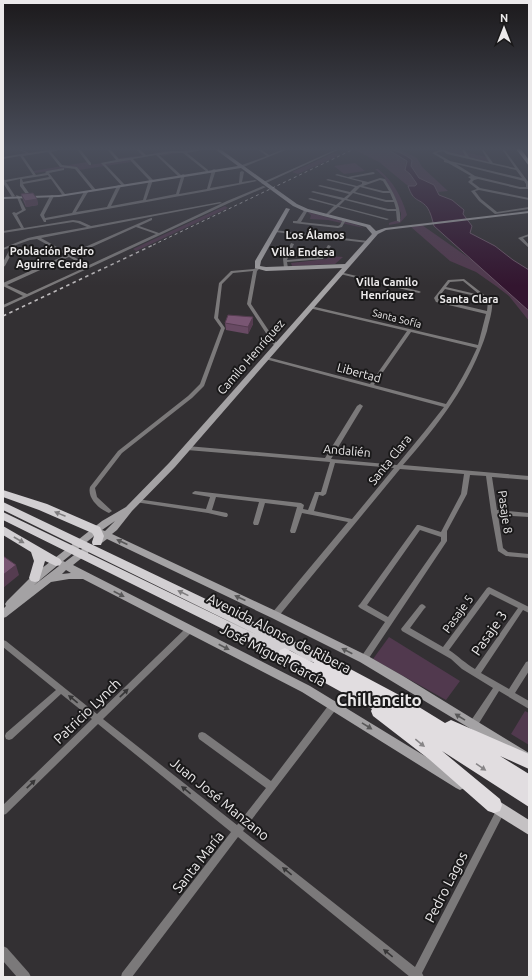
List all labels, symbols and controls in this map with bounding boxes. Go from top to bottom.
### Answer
north arrow [484,8,524,48]
text: N [500,12,508,24]
district label: Los Álamos [286,228,344,241]
district label: Población Pedro Aguirre Cerda [10,245,95,270]
district label: Villa Endesa [271,246,335,258]
district label: Villa Camilo Henríquez [356,276,418,301]
district label: Santa Clara [440,293,498,305]
street label: Santa Sofía [371,307,423,330]
street label: Camilo Henríquez [215,316,287,397]
street label: Libertad [336,360,383,385]
street label: Santa Clara [366,432,414,487]
street label: Andalién [323,442,371,459]
street label: Pasaje 8 [496,489,515,535]
one-way arrow [53,511,65,517]
one-way arrow [13,536,25,543]
one-way arrow [116,539,128,545]
one-way arrow [177,590,189,596]
street label: Avenida Alonso de Ribera [204,590,354,676]
one-way arrow [113,591,125,597]
street label: Pasaje 5 [440,592,476,635]
one-way arrow [234,595,245,601]
street label: Pasaje 3 [468,608,510,658]
street label: José Miguel García [218,620,328,690]
one-way arrow [218,644,230,650]
one-way arrow [342,648,353,654]
street label: Patricio Lynch [50,675,124,747]
one-way arrow [119,688,129,698]
district label: Chillancito [336,690,422,709]
one-way arrow [68,695,79,704]
one-way arrow [454,713,466,720]
one-way arrow [362,722,372,730]
one-way arrow [414,739,425,748]
street label: Juan José Manzano [167,754,273,844]
one-way arrow [476,763,486,771]
one-way arrow [26,779,36,789]
one-way arrow [180,785,191,794]
street label: Santa María [169,828,227,896]
street label: Pedro Lagos [421,849,471,925]
one-way arrow [281,867,292,875]
one-way arrow [383,948,394,957]

